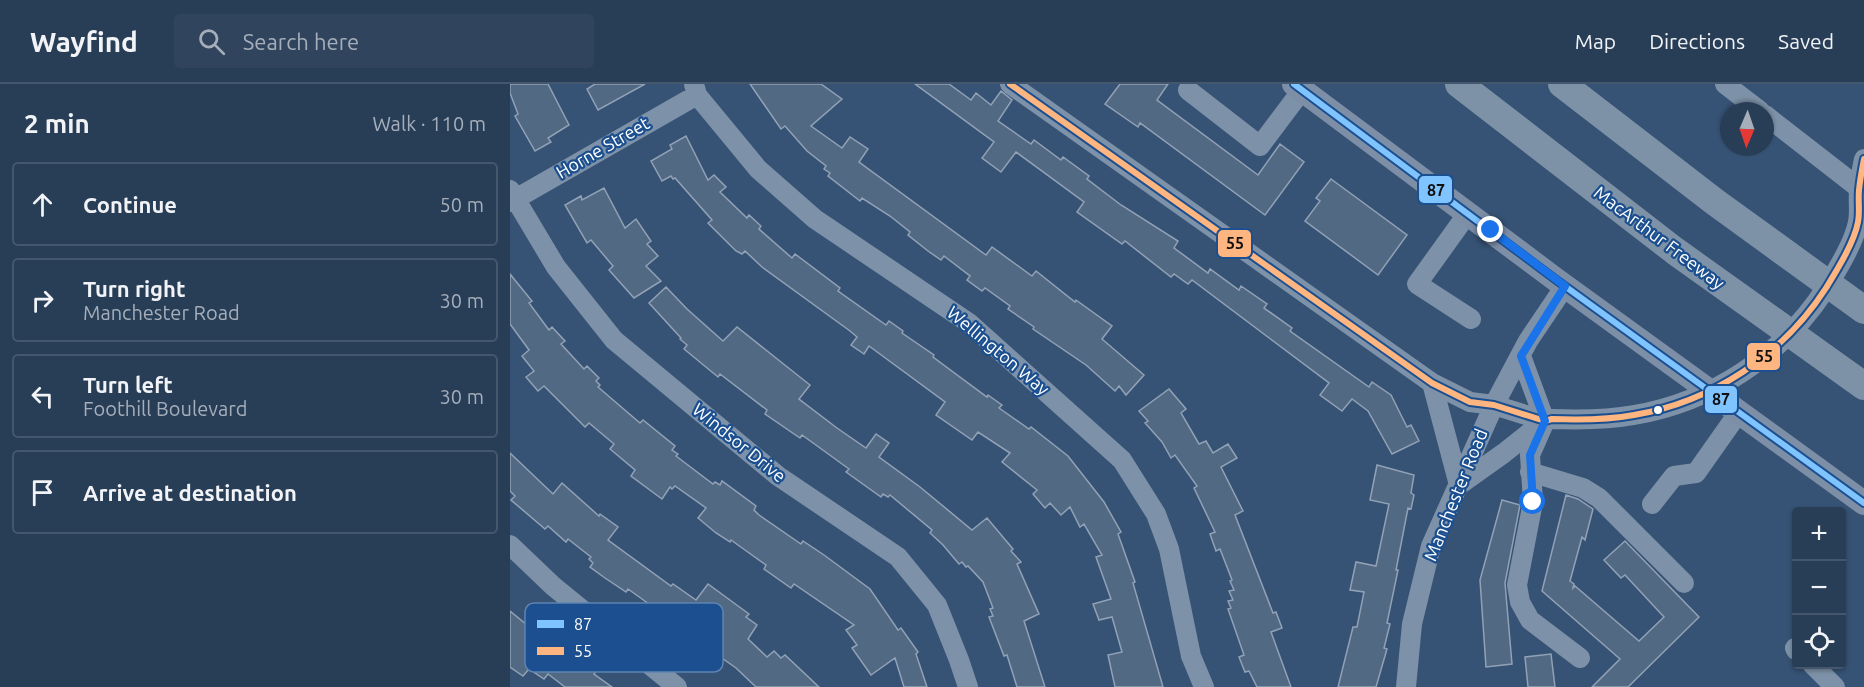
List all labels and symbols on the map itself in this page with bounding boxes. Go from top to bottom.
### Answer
north arrow [1720,102,1774,156]
street label: Horne Street [552,112,653,182]
line badge: 87 [1418,175,1453,204]
text: 87 [1427,181,1445,199]
street label: MacArthur Freeway [1590,182,1729,293]
route end [1477,216,1503,242]
line badge: 55 [1217,229,1252,258]
text: 55 [1226,234,1244,252]
street label: Wellington Way [944,302,1054,399]
line badge: 55 [1746,342,1781,371]
text: 55 [1755,347,1773,365]
line badge: 87 [1704,385,1738,414]
text: 87 [1712,390,1730,408]
street label: Windsor Drive [689,399,790,486]
unlabelled marker [1652,404,1664,416]
street label: Manchester Road [1419,426,1491,564]
route start [1519,488,1545,514]
legend [525,603,723,672]
text: 87 [574,615,592,633]
text: 55 [574,642,592,660]

